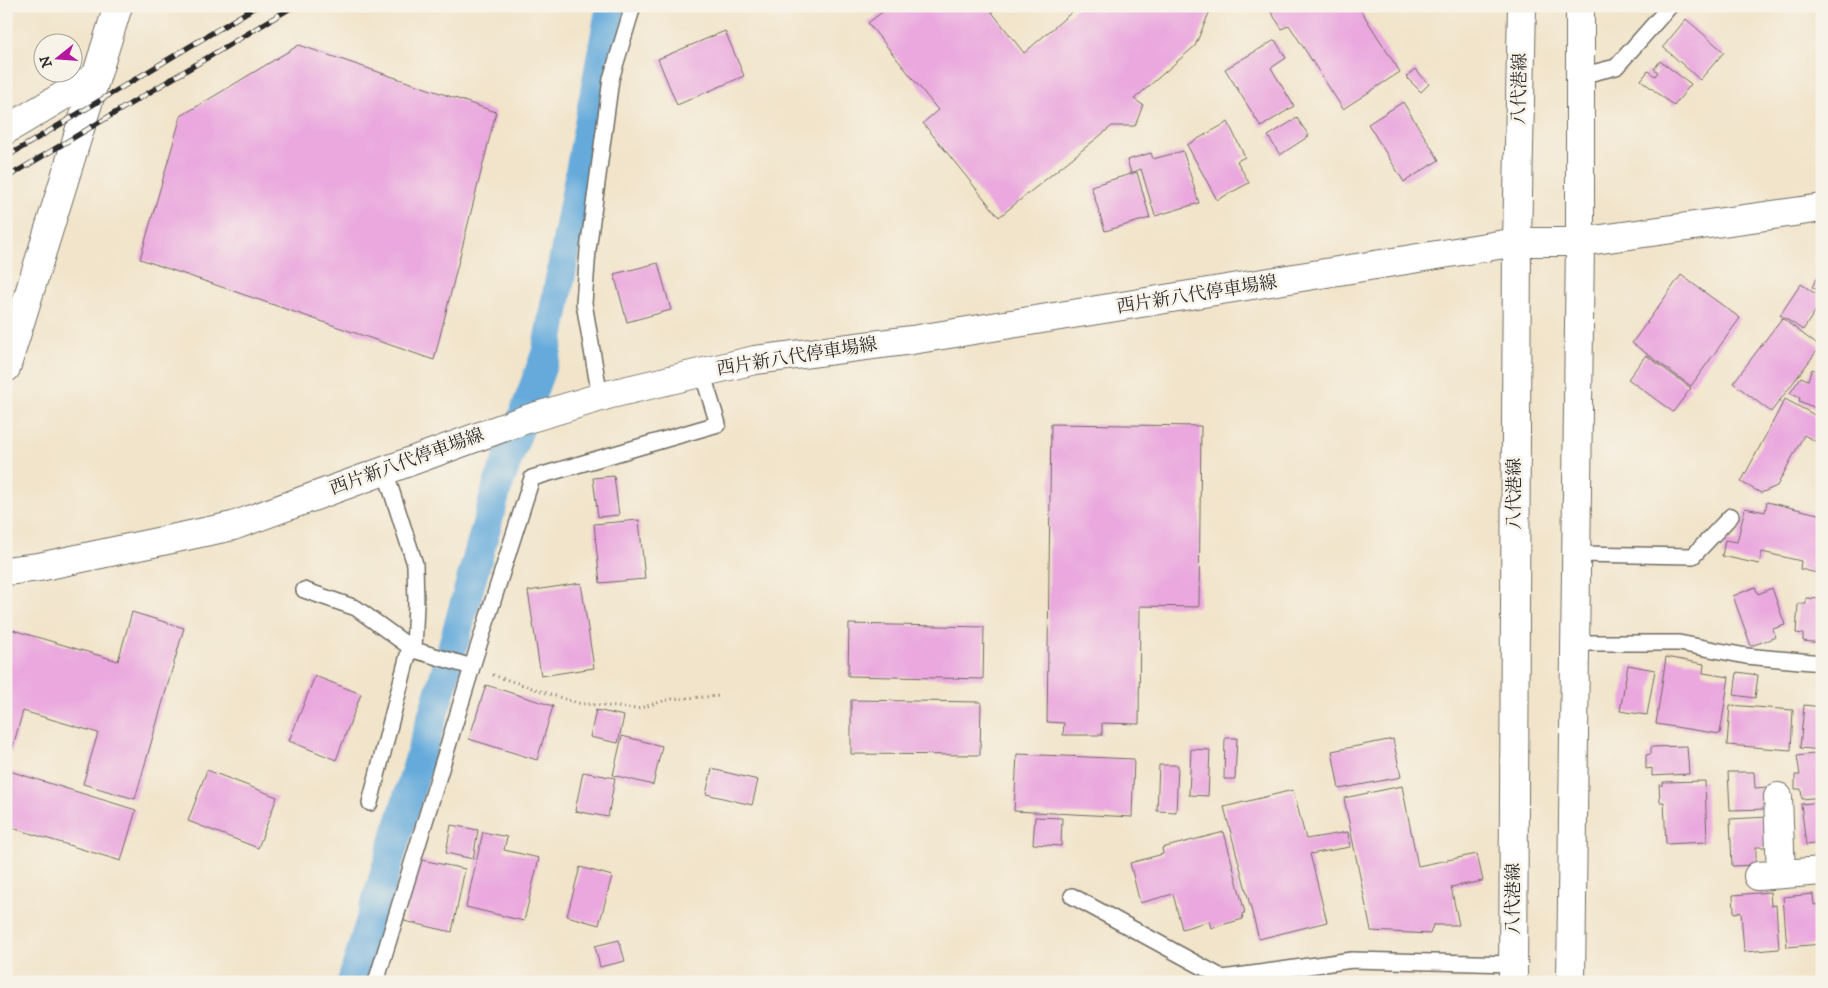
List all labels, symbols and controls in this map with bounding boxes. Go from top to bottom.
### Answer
north arrow [32,32,82,82]
text: N [36,53,57,70]
street label: 八代港線 [1508,53,1532,125]
street label: 西片新八代停車場線 [1115,271,1279,319]
street label: 西片新八代停車場線 [715,333,879,381]
street label: 西片新八代停車場線 [327,424,487,500]
street label: 八代港線 [1504,458,1526,530]
street label: 八代港線 [1503,863,1525,935]

